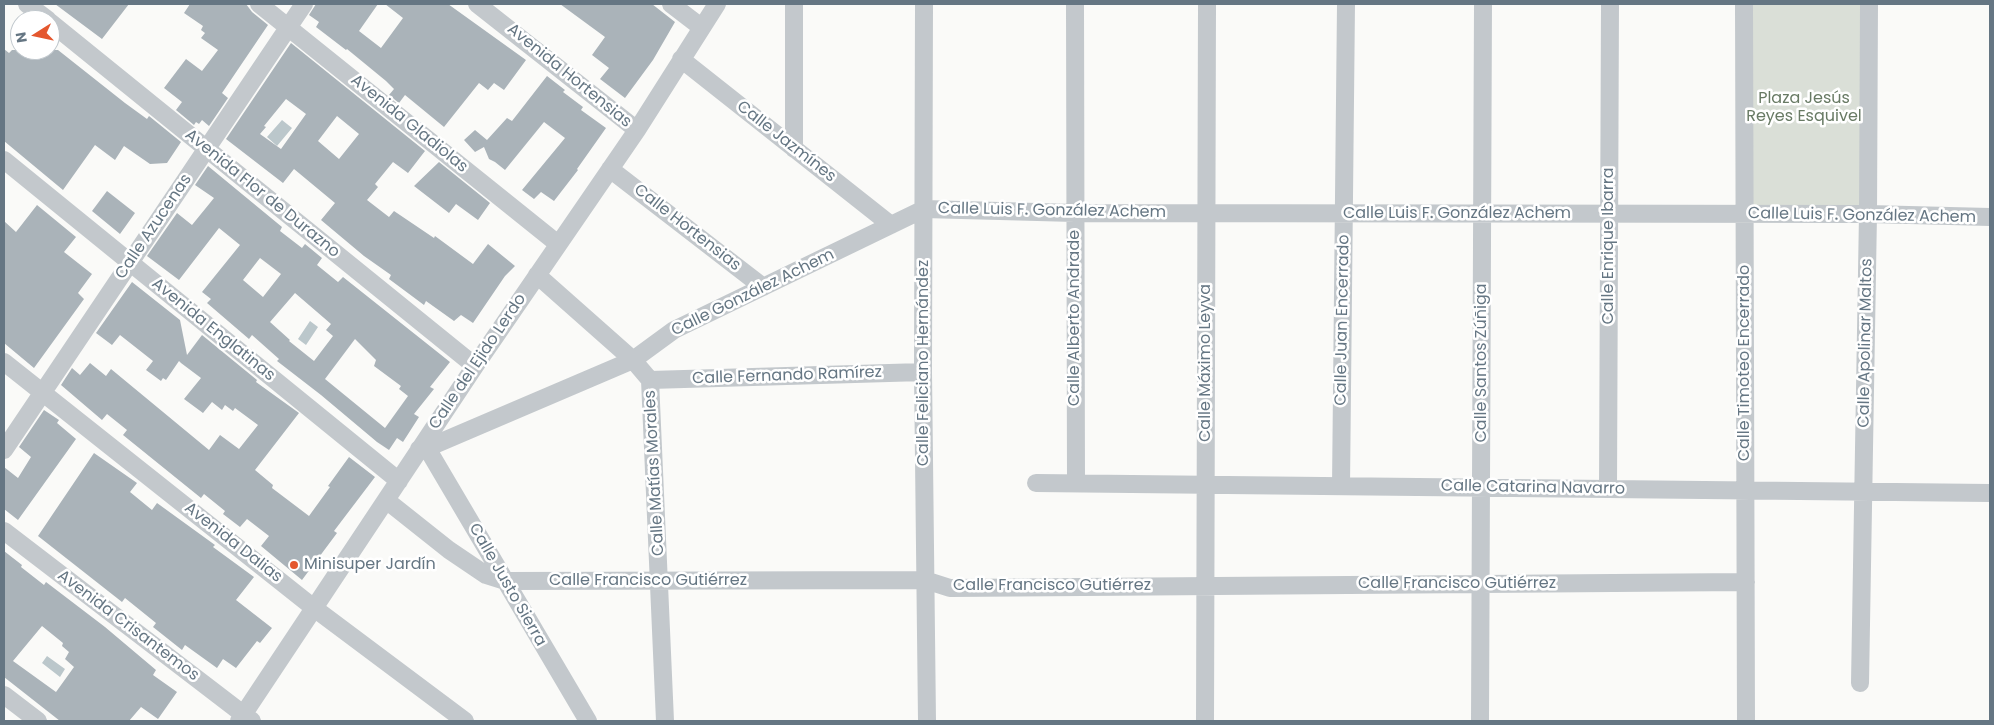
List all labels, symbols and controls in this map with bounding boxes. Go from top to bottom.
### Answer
north arrow [10,10,60,60]
street label: Avenida Hortensias [503,20,635,132]
text: N [10,31,32,44]
street label: Avenida Gladiolas [347,71,471,177]
park label: Plaza Jesús Reyes Esquivel [1746,89,1862,127]
street label: Calle Jazmínes [733,97,839,187]
street label: Avenida Flor de Durazno [181,126,343,262]
street label: Calle Enrique Ibarra [1599,167,1619,325]
street label: Calle Azucenas [112,171,196,283]
street label: Calle Hortensias [630,180,744,276]
street label: Calle Luis F. González Achem [938,199,1166,223]
street label: Calle Luis F. González Achem [1343,204,1571,224]
street label: Calle Luis F. González Achem [1748,204,1976,228]
street label: Calle Alberto Andrade [1065,230,1085,406]
street label: Calle Juan Encerrado [1332,234,1354,406]
street label: Calle González Achem [668,245,838,341]
street label: Calle Apolinar Maltos [1855,258,1877,428]
street label: Calle Feliciano Hernández [914,260,934,466]
street label: Calle Timoteo Encerrado [1735,265,1755,461]
street label: Avenida Englatinas [148,274,278,386]
street label: Calle Santos Zúñiga [1472,283,1492,443]
street label: Calle Máximo Leyva [1196,284,1216,442]
street label: Calle del Ejido Lerdo [425,291,531,433]
street label: Calle Fernando Ramírez [692,363,882,389]
street label: Calle Matías Morales [641,390,669,556]
street label: Calle Catarina Navarro [1441,477,1625,499]
street label: Avenida Dalias [180,499,286,587]
street label: Calle Justo Sierra [464,520,550,650]
place label: Minisuper Jardín [304,555,436,575]
marker: Minisuper Jardín [288,559,300,571]
street label: Avenida Crisantemos [53,567,203,685]
street label: Calle Francisco Gutiérrez [549,571,747,591]
street label: Calle Francisco Gutiérrez [1358,574,1556,594]
street label: Calle Francisco Gutiérrez [953,576,1151,596]

